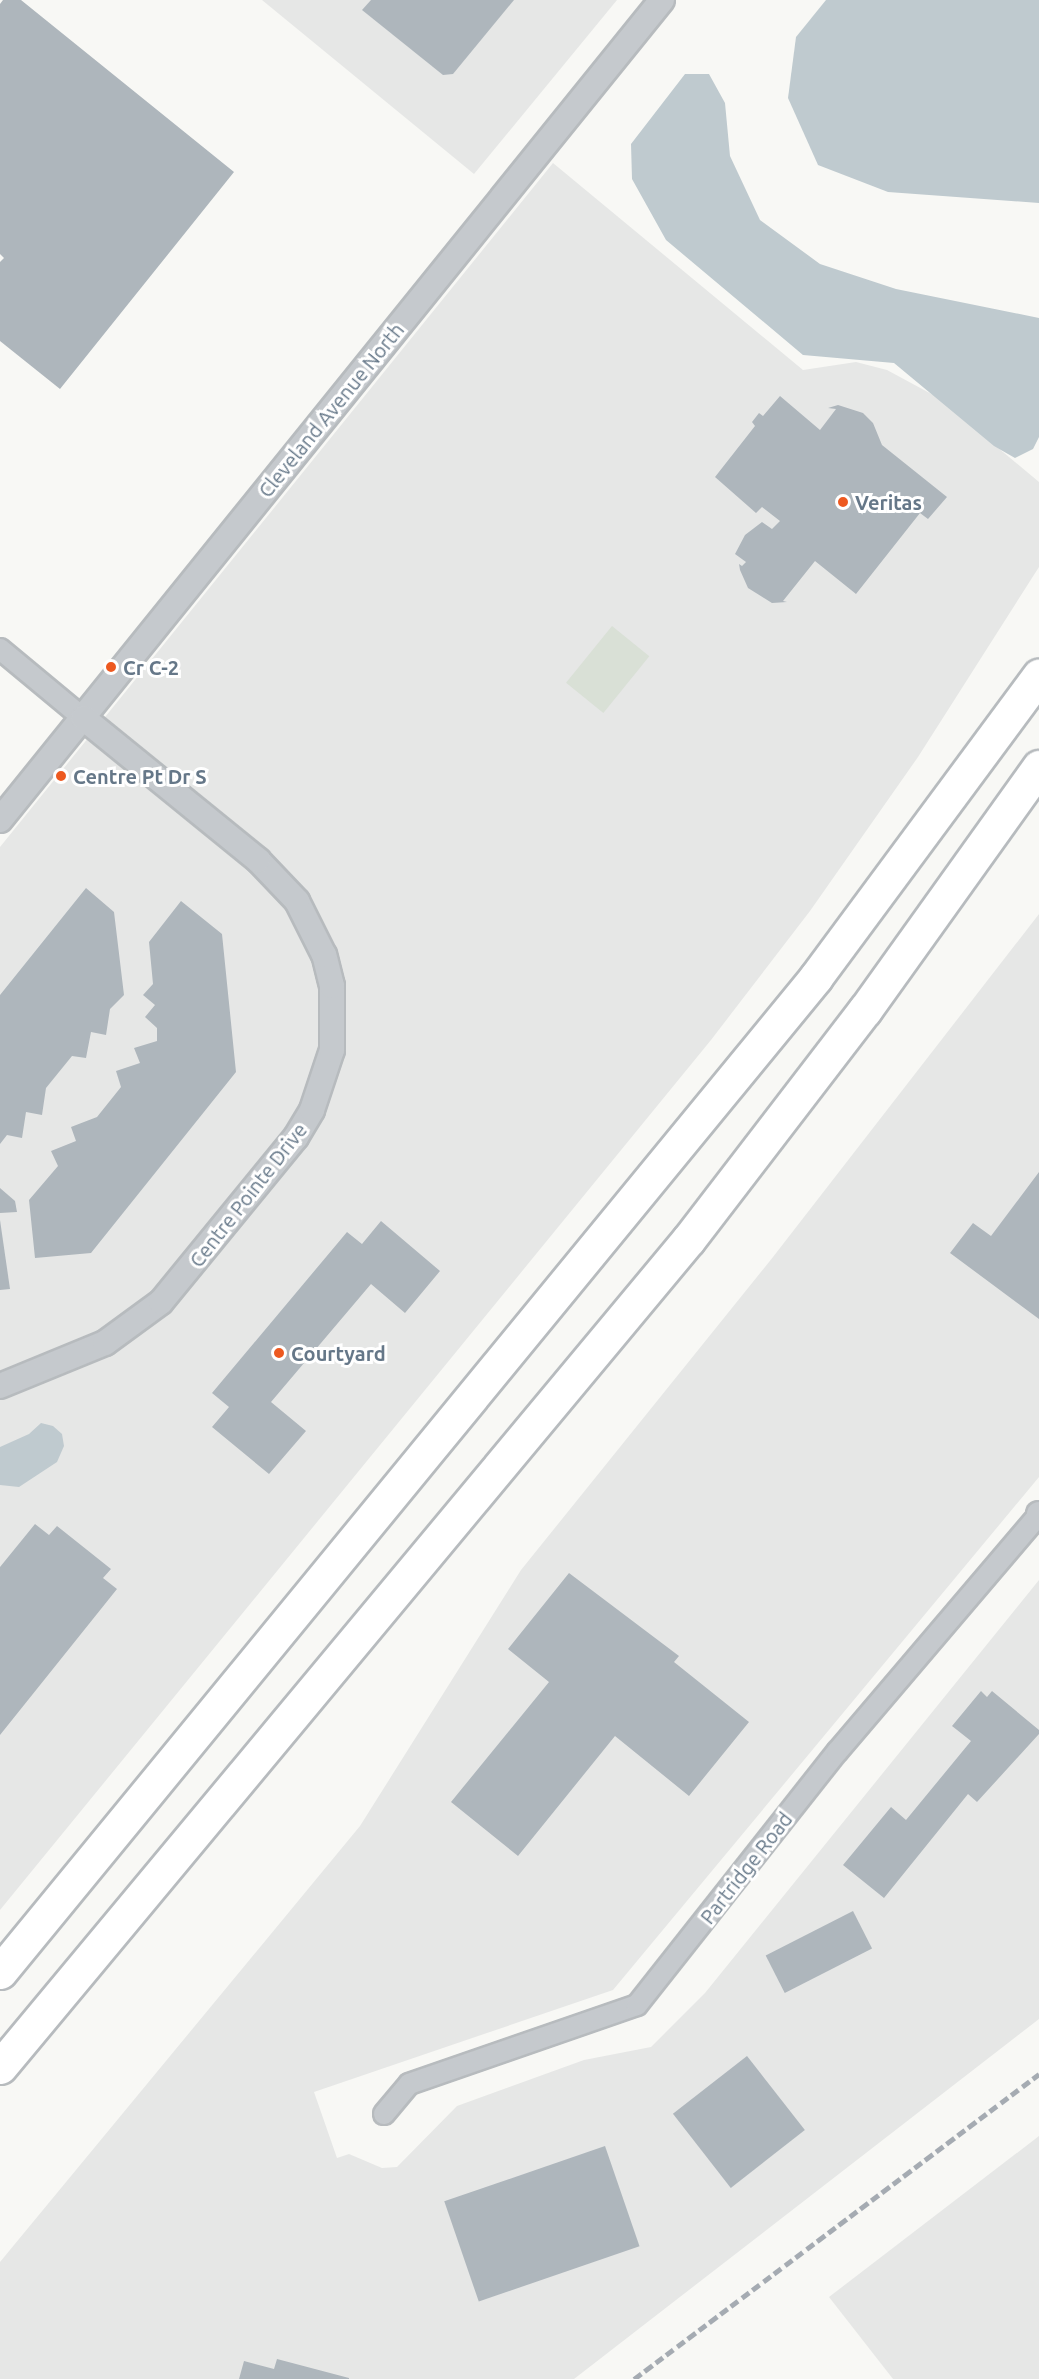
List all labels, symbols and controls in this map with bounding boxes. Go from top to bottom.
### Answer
street label: Cleveland Avenue North [253,318,409,502]
place label: Veritas [855,490,922,514]
marker: Veritas [836,495,850,509]
place label: Cr C-2 [123,655,179,679]
marker: Cr C-2 [104,660,118,674]
place label: Centre Pt Dr S [73,764,207,788]
marker: Centre Pt Dr S [54,769,68,783]
street label: Centre Pointe Drive [184,1118,312,1272]
place label: Courtyard [291,1341,386,1365]
marker: Courtyard [272,1346,286,1360]
street label: Partridge Road [695,1807,797,1929]

